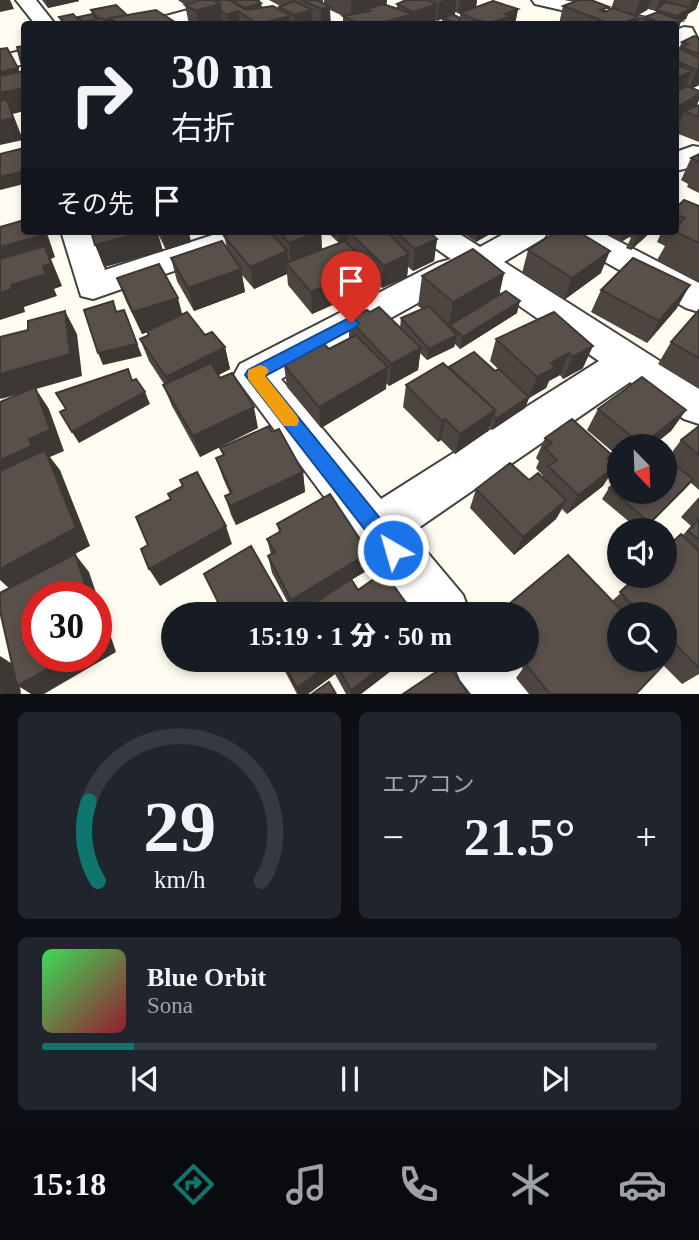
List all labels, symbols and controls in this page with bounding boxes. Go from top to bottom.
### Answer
text: 30 m [171,44,273,99]
icon: right [56,49,147,140]
text: 右折 [171,110,235,146]
icon: arrive [148,182,186,220]
text: その先 [56,190,134,219]
pin [321,251,381,323]
icon: arrive [332,262,370,300]
north arrow [607,434,677,504]
map controls [607,434,677,672]
position arrow [356,513,430,587]
button: sound [607,518,677,588]
speed limit sign: 30 [21,581,112,672]
button: search [607,602,677,672]
text: 15:19 · 1 分 · 50 m [248,622,452,651]
text: エアコン [383,772,475,797]
text: 29 [143,787,216,868]
text: 21.5° [464,809,576,866]
text: − [383,816,404,858]
text: + [636,816,657,858]
text: km/h [154,866,205,893]
text: Blue Orbit [147,963,266,992]
text: Sona [147,993,193,1018]
icon: previous [126,1060,164,1098]
icon: pause [331,1060,369,1098]
icon: next [536,1060,574,1098]
icon: directions [169,1160,218,1209]
icon: music [282,1160,331,1209]
icon: phone [394,1160,443,1209]
icon: climate [506,1160,555,1209]
icon: car [618,1160,667,1209]
text: 15:18 [32,1166,106,1202]

